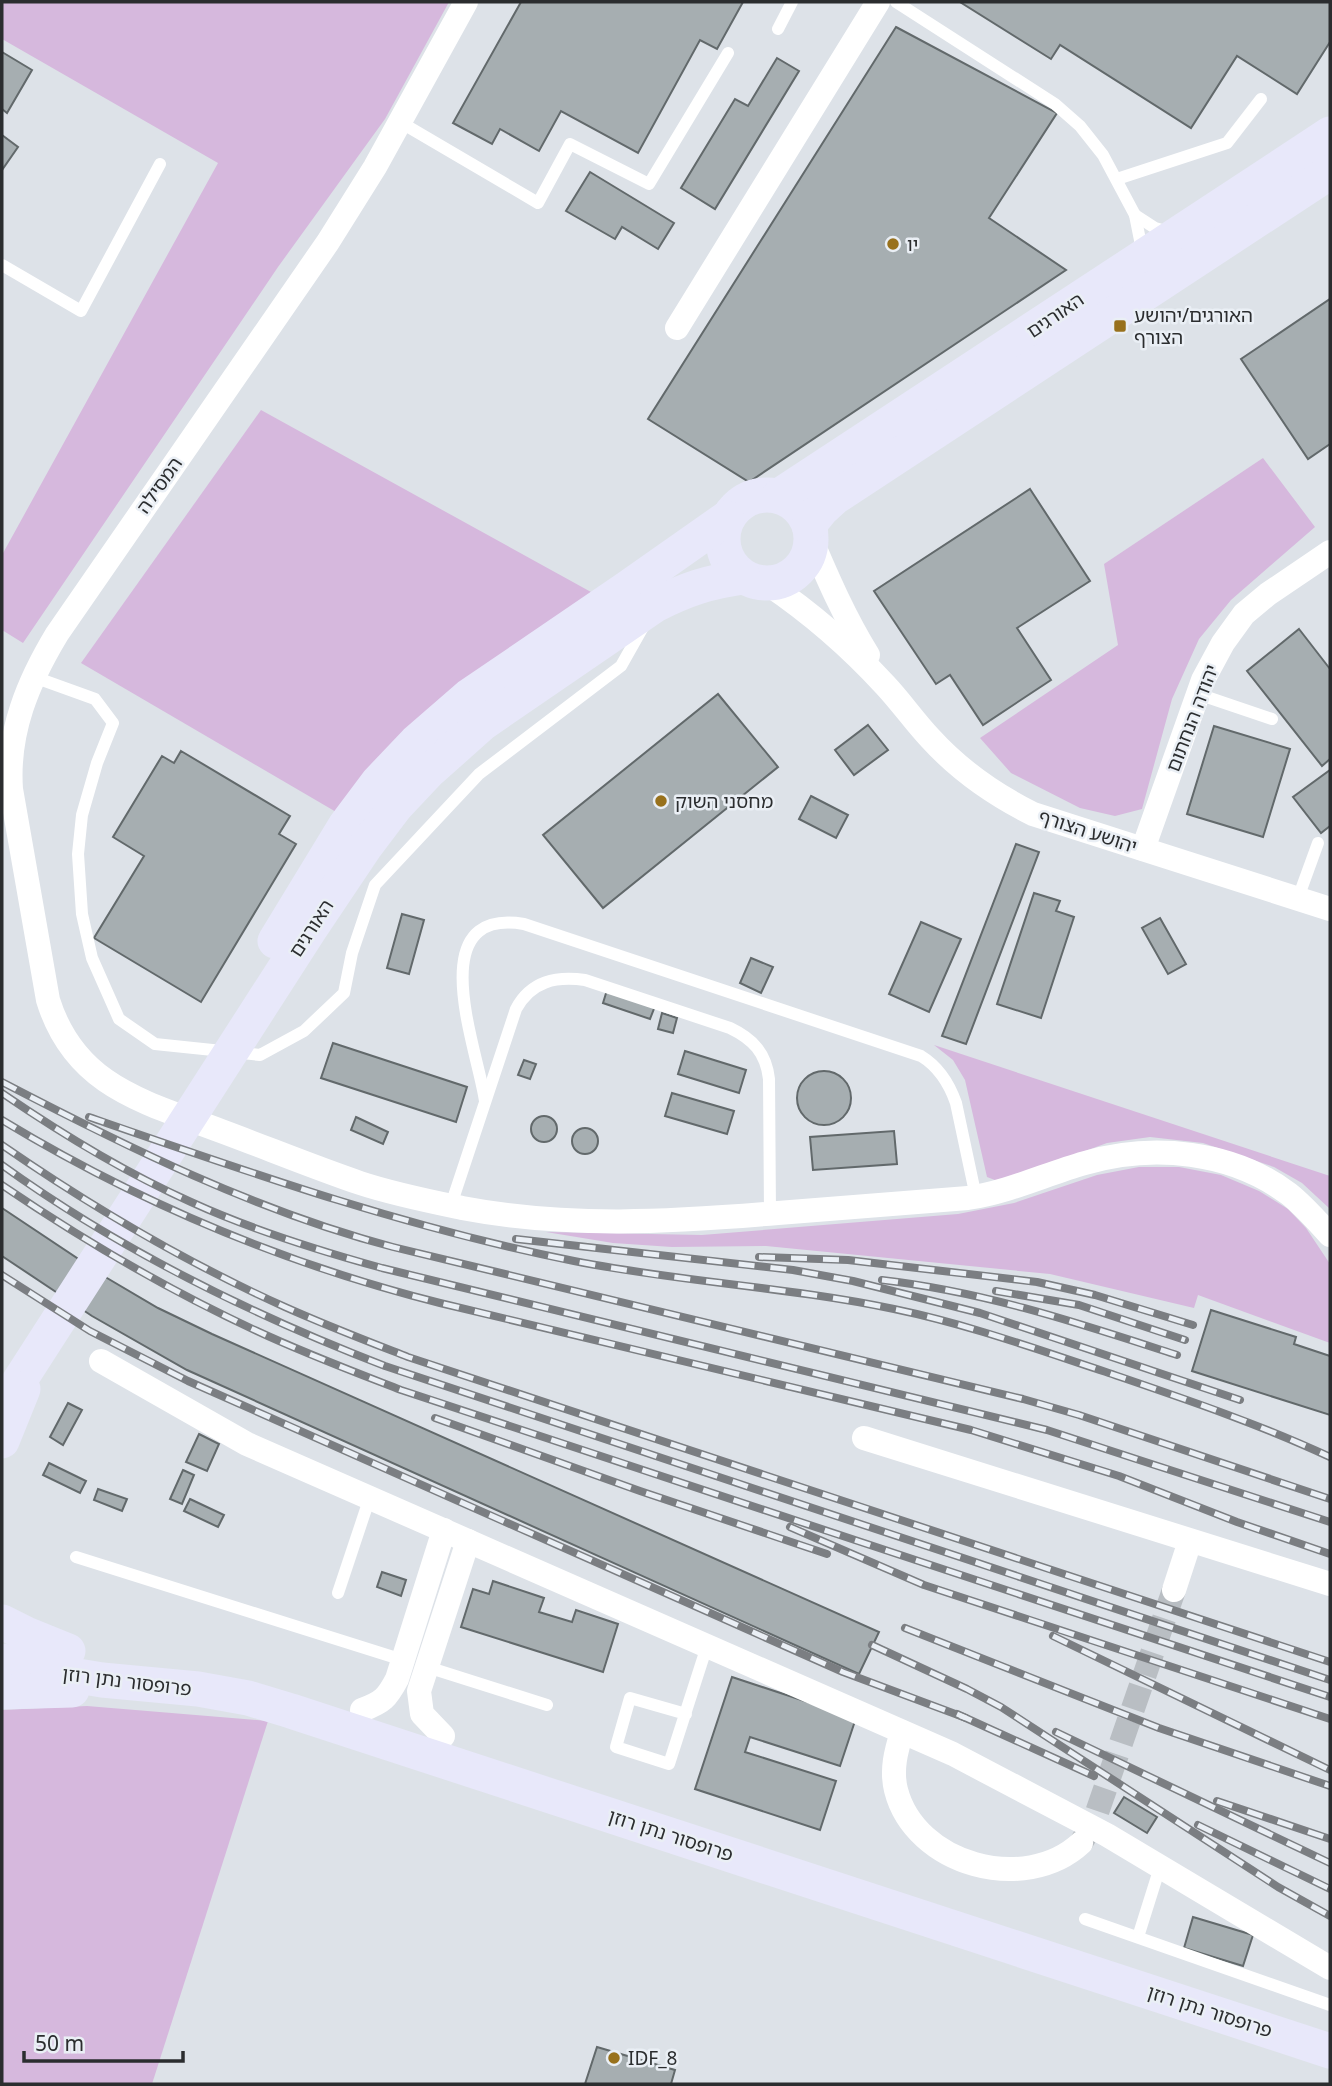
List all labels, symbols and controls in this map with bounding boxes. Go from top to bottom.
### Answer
place label: יו [907,231,918,257]
marker: יו [885,236,901,252]
street label: האורגים [1021,286,1089,344]
place label: האורגים/יהושע הצורף [1134,302,1253,350]
marker: האורגים/יהושע הצורף [1112,318,1128,334]
street label: המסילה [130,451,188,519]
street label: יהודה הנחתום [1160,661,1224,775]
place label: מחסני השוק [675,788,773,814]
marker: מחסני השוק [653,793,669,809]
street label: יהושע הצורף [1035,803,1141,859]
street label: האורגים [283,894,339,962]
street label: פרופסור נתן רוזן [61,1660,193,1702]
street label: פרופסור נתן רוזן [605,1803,737,1867]
street label: פרופסור נתן רוזן [1144,1979,1276,2043]
scale bar [24,2020,184,2064]
text: 50 m [35,2029,84,2057]
place label: IDF_8 [628,2045,677,2071]
marker: IDF_8 [606,2050,622,2066]

